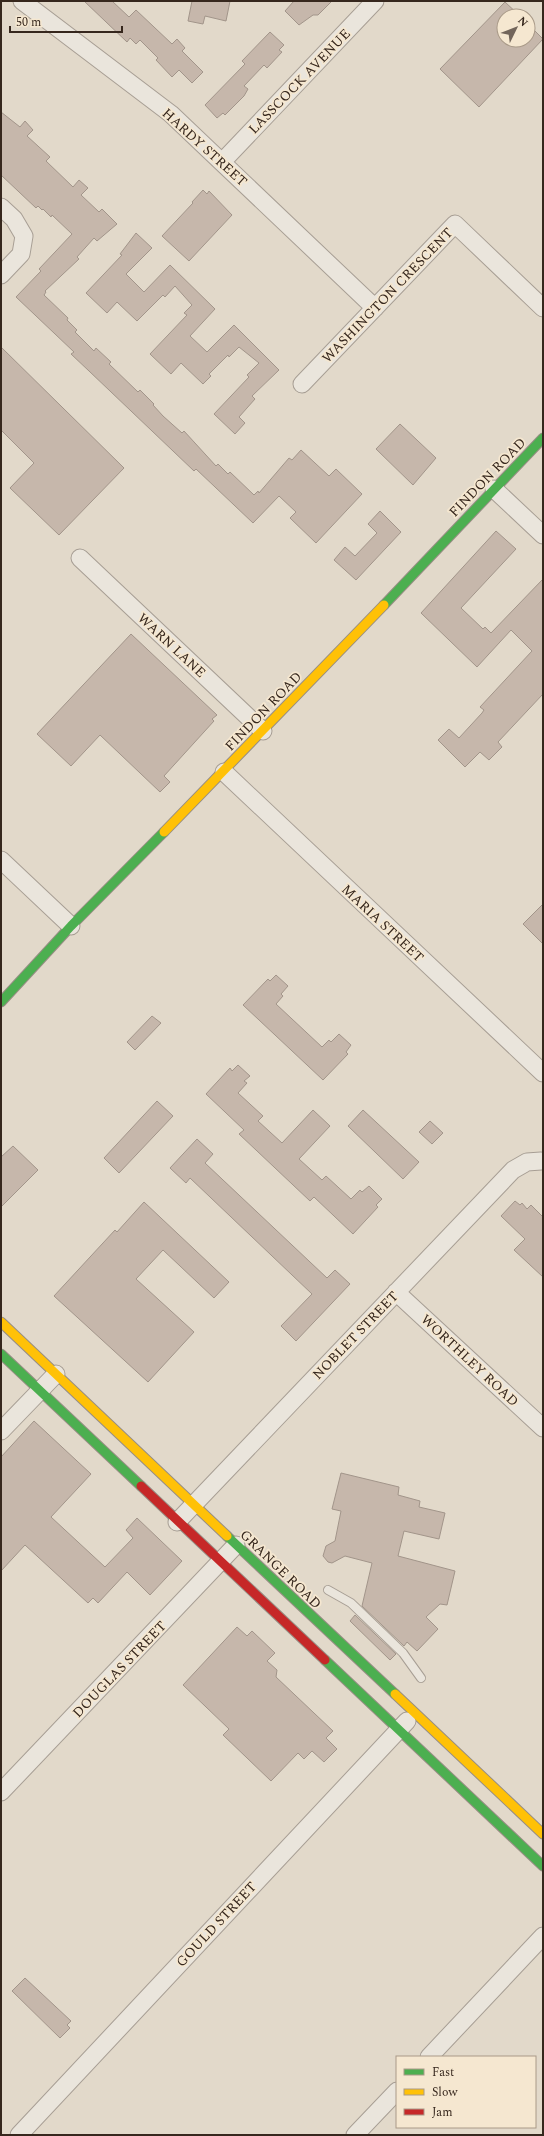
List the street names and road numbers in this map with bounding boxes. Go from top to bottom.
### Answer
street label: LASSCOCK AVENUE [243,24,355,139]
street label: HARDY STREET [157,103,252,192]
street label: WASHINGTON CRESCENT [317,223,458,368]
street label: FINDON ROAD [444,433,531,522]
street label: WARN LANE [133,608,211,683]
street label: FINDON ROAD [220,667,307,756]
street label: MARIA STREET [337,879,429,967]
street label: NOBLET STREET [307,1286,403,1384]
street label: WORTHLEY ROAD [416,1309,523,1411]
street label: GRANGE ROAD [235,1525,326,1614]
street label: DOUGLAS STREET [67,1616,171,1723]
street label: GOULD STREET [171,1877,262,1972]

